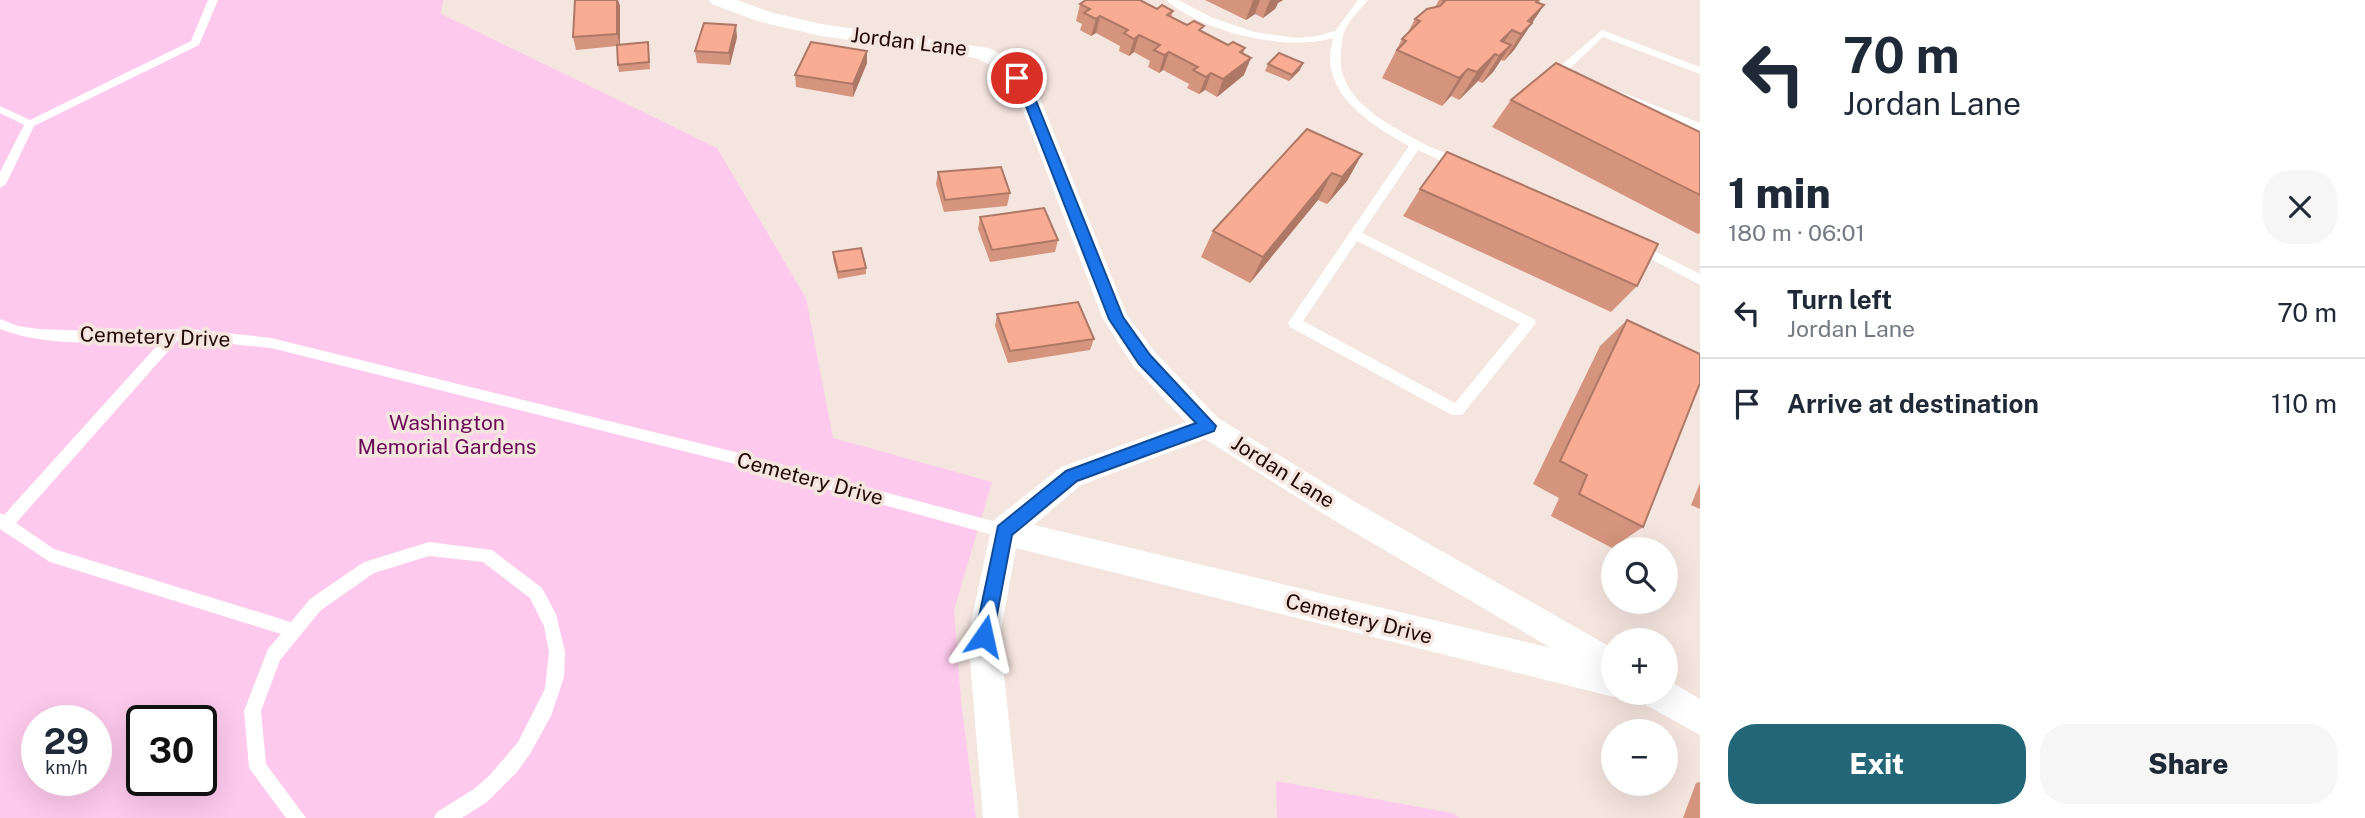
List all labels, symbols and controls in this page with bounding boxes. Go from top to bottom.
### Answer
street label: Jordan Lane [850,22,969,61]
text: 70 m [1843,26,1960,84]
icon: left [1728,28,1819,119]
pin [987,48,1047,108]
icon: arrive [998,59,1036,97]
text: Jordan Lane [1843,85,2021,122]
text: 1 min [1728,168,1831,217]
button: close [2263,170,2337,244]
text: 180 m · 06:01 [1728,219,1865,246]
text: Turn left [1787,284,1892,315]
icon: left [1728,294,1766,332]
text: 70 m [2277,297,2337,328]
text: Jordan Lane [1787,315,1915,342]
street label: Cemetery Drive [79,321,231,352]
icon: arrive [1728,385,1766,423]
text: Arrive at destination [1787,388,2039,419]
text: 110 m [2271,388,2337,419]
park label: Washington Memorial Gardens [358,410,536,459]
street label: Jordan Lane [1227,430,1339,513]
street label: Cemetery Drive [734,447,886,510]
map controls [1601,537,1678,796]
button: search [1601,537,1678,614]
street label: Cemetery Drive [1283,588,1435,649]
position arrow [947,599,1021,673]
button: + [1601,628,1678,705]
speed limit sign: 30 [126,705,217,796]
button: − [1601,719,1678,796]
text: 29 [44,721,89,762]
button: Exit [1728,724,2026,804]
button: Share [2040,724,2337,804]
text: km/h [45,757,88,778]

